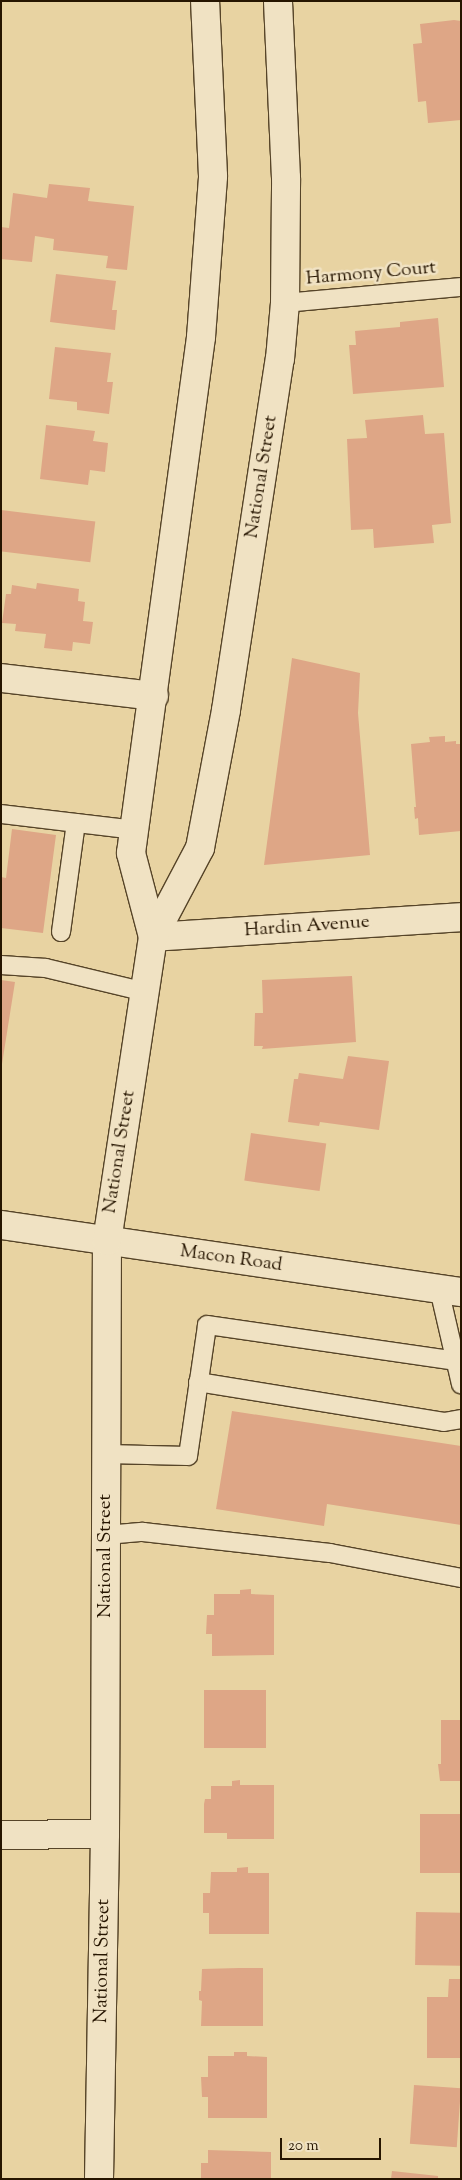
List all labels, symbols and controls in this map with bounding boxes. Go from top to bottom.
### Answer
street label: Harmony Court [305,257,437,291]
street label: National Street [241,414,283,540]
street label: Hardin Avenue [244,911,370,943]
street label: National Street [99,1089,141,1215]
street label: Macon Road [178,1241,284,1277]
street label: National Street [95,1494,117,1618]
street label: National Street [91,1899,115,2023]
scale bar [282,2128,383,2160]
text: 20 m [288,2136,319,2157]

